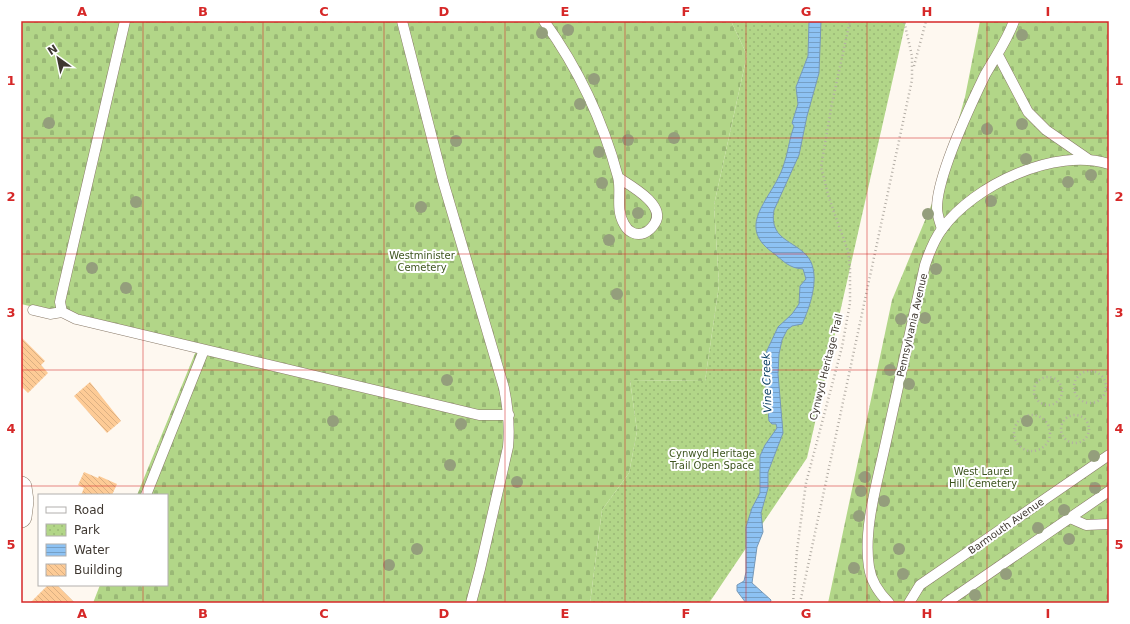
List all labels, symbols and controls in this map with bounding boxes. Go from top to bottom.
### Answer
text: A [77,4,87,19]
text: B [198,4,208,19]
text: C [319,4,329,19]
text: D [439,4,450,19]
text: E [561,4,569,19]
text: F [682,4,690,19]
text: G [801,4,811,19]
text: H [922,4,932,19]
text: I [1046,4,1050,19]
north arrow [38,38,78,78]
text: N [45,42,60,58]
text: 1 [6,73,16,88]
text: 1 [1114,73,1124,88]
text: 2 [6,189,16,204]
text: 2 [1114,189,1124,204]
park label: Westminister Cemetery [389,250,456,273]
street label: Pennsylvania Avenue [895,272,929,378]
text: 3 [6,305,16,320]
text: 3 [1114,305,1124,320]
street label: Cynwyd Heritage Trail [807,313,845,421]
water label: Vine Creek [759,352,775,413]
text: 4 [6,421,16,436]
text: 4 [1114,421,1124,436]
park label: Cynwyd Heritage Trail Open Space [669,448,755,471]
park label: West Laurel Hill Cemetery [949,466,1017,489]
legend [38,494,168,586]
street label: Barmouth Avenue [966,496,1046,556]
text: Road [74,503,104,517]
text: Park [74,523,100,537]
text: 5 [6,537,16,552]
text: 5 [1114,537,1124,552]
text: Water [74,543,110,557]
text: Building [74,563,123,577]
text: A [77,606,87,621]
text: B [198,606,208,621]
text: C [319,606,329,621]
text: D [439,606,450,621]
text: E [561,606,569,621]
text: F [682,606,690,621]
text: G [801,606,811,621]
text: H [922,606,932,621]
text: I [1046,606,1050,621]

